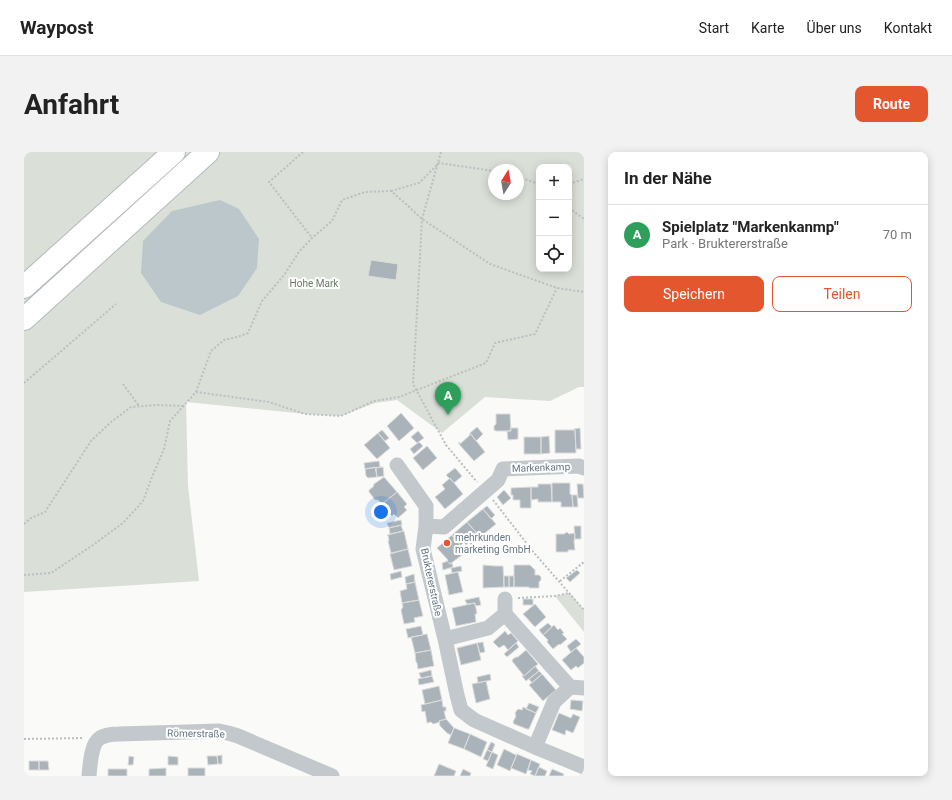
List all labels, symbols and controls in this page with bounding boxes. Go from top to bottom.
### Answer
text: Waypost [20,16,94,39]
text: Start [699,20,729,36]
text: Karte [751,20,785,36]
text: Über uns [807,20,862,36]
text: Kontakt [884,20,932,36]
button: Route [855,86,928,122]
text: Anfahrt [24,88,119,121]
north arrow [488,164,524,200]
map controls [536,164,572,272]
button: + [536,164,572,200]
text: In der Nähe [624,168,712,188]
button: − [536,200,572,236]
text: Spielplatz "Markenkanmp" [662,218,839,236]
text: A [633,227,641,242]
text: 70 m [883,227,912,242]
button: locate [536,236,572,272]
text: Park · Bruktererstraße [662,236,788,251]
button: Speichern [624,276,764,312]
button: Teilen [772,276,912,312]
park label: Hohe Mark [290,278,339,289]
pin: A [435,382,461,415]
street label: Markenkamp [512,461,571,474]
your location [371,502,391,522]
place label: mehrkunden marketing GmbH [455,532,531,555]
marker: mehrkunden marketing GmbH [442,538,452,548]
street label: Bruktererstraße [419,547,444,617]
street label: Römerstraße [167,727,225,740]

